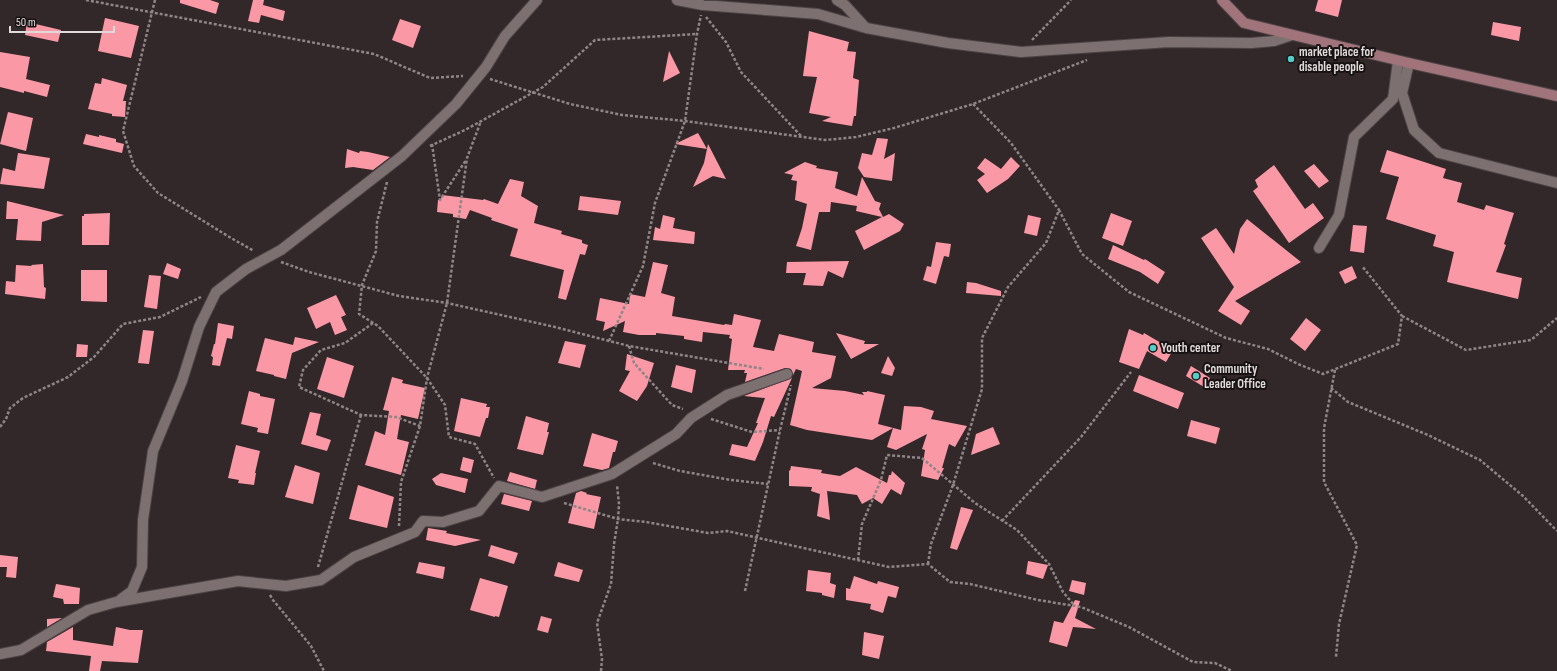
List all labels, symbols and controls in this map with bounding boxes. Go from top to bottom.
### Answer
scale bar [10,8,114,34]
text: 50 m [16,15,36,30]
place label: market place for disable people [1299,44,1374,75]
marker: market place for disable people [1286,54,1296,64]
place label: Youth center [1161,340,1220,356]
marker: Youth center [1148,343,1158,353]
place label: Community Leader Office [1204,361,1266,392]
marker: Community Leader Office [1191,371,1201,381]

